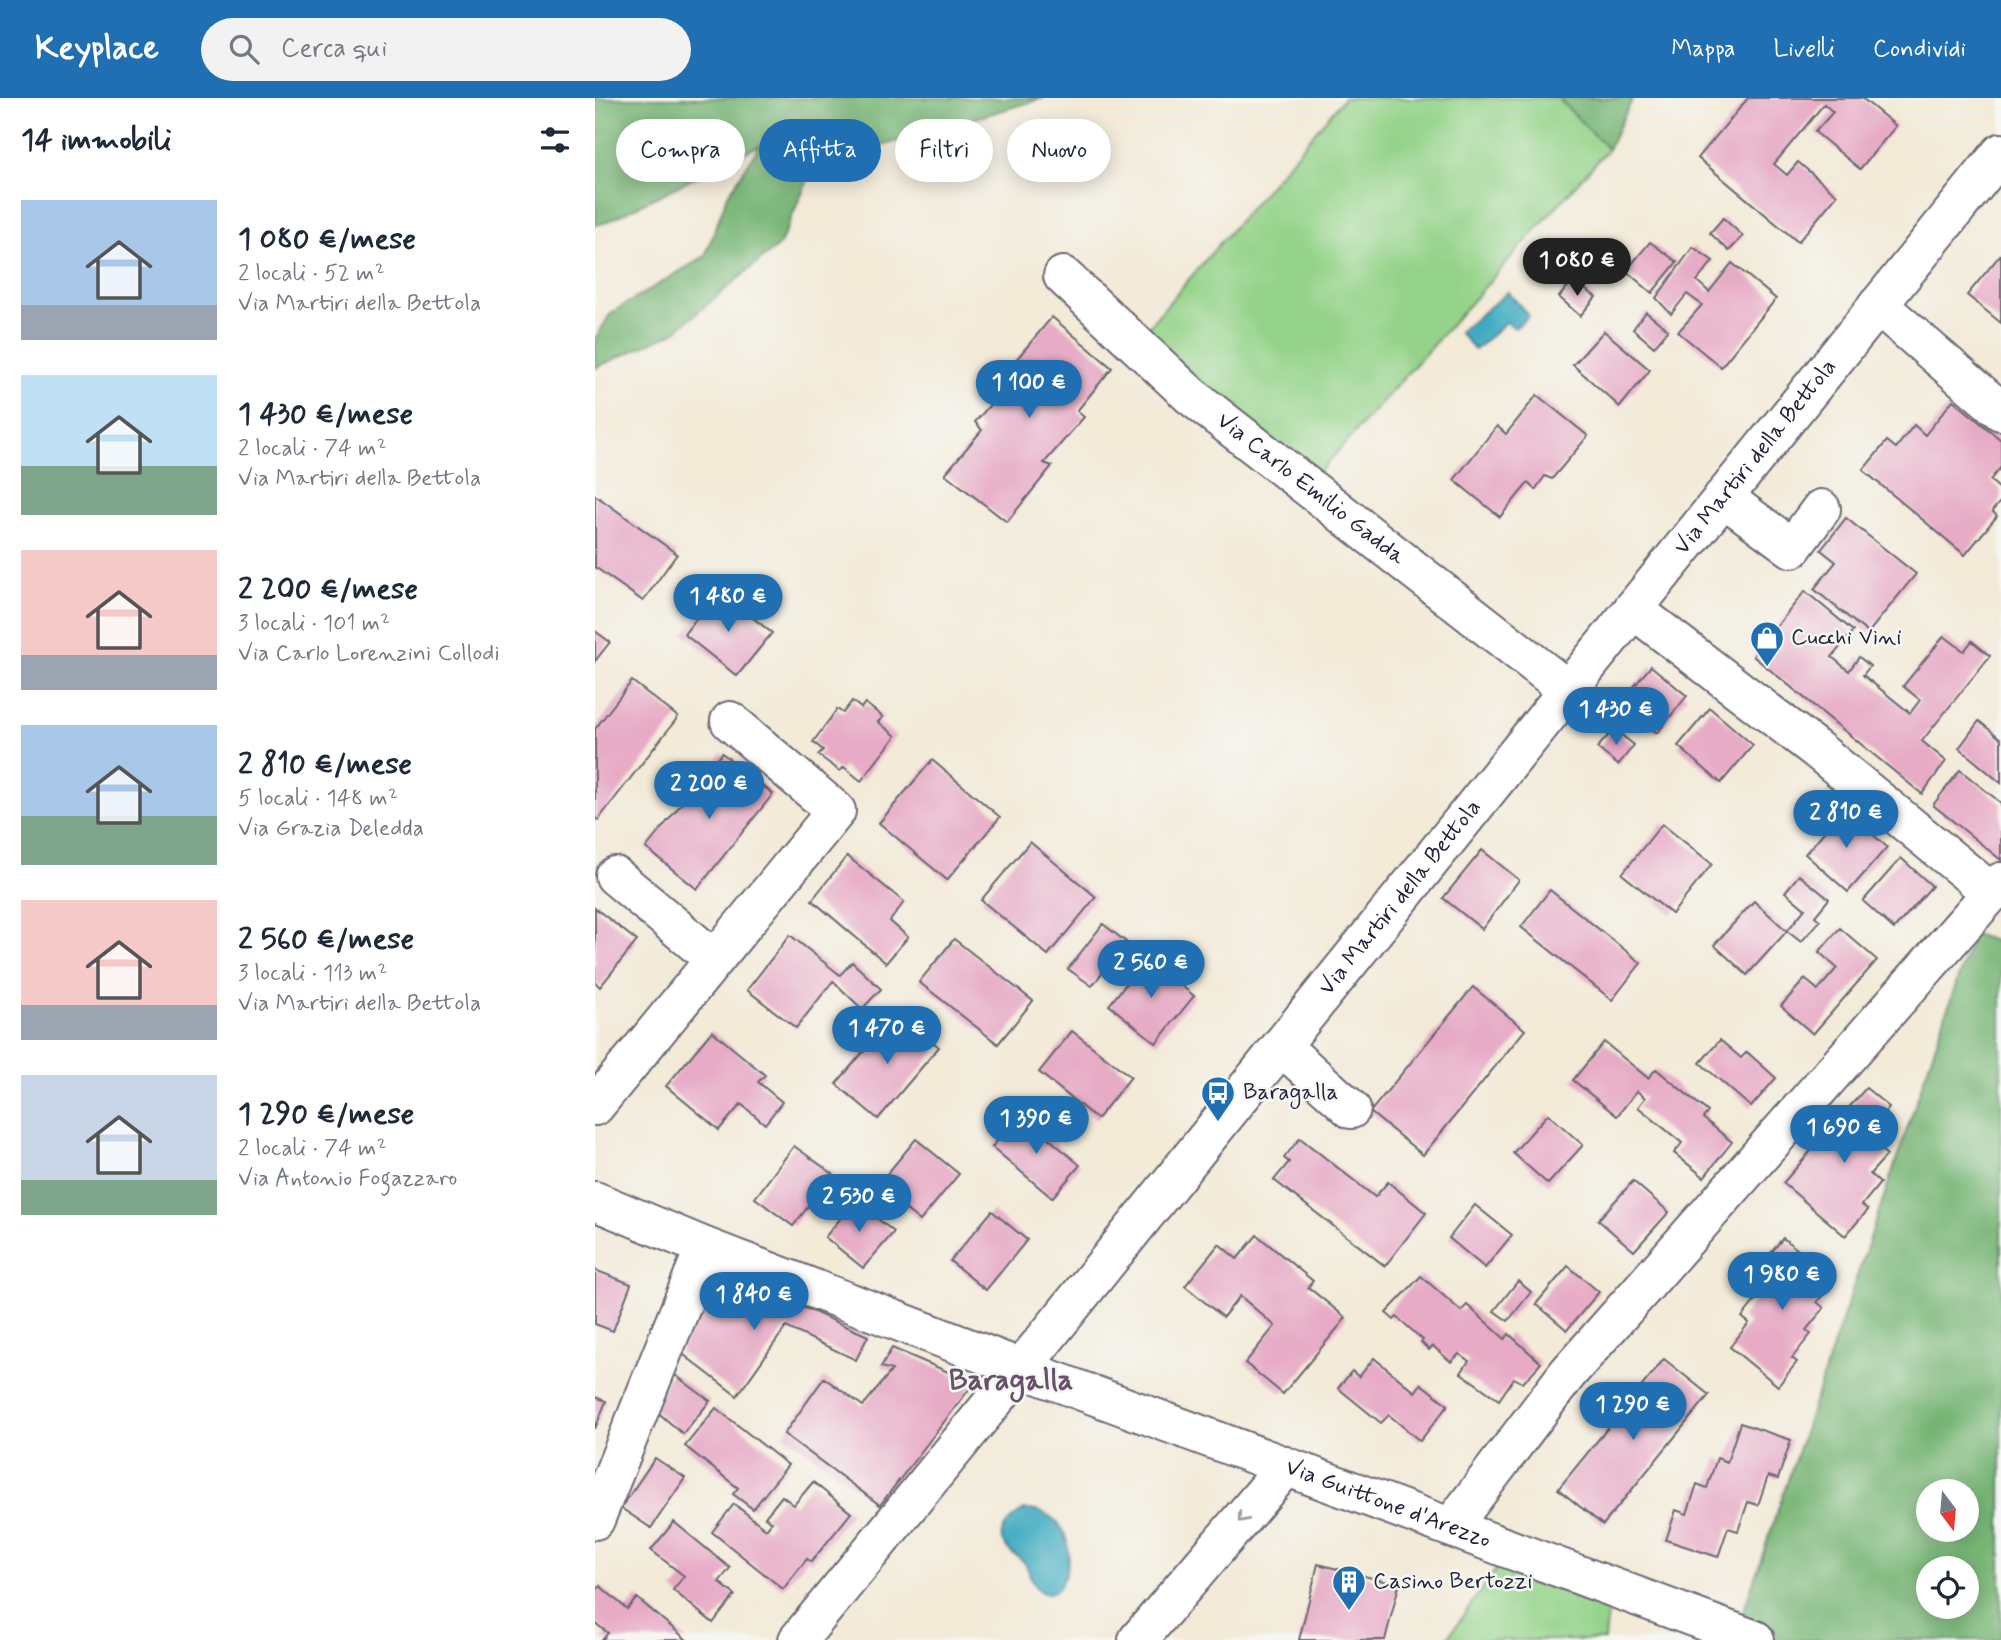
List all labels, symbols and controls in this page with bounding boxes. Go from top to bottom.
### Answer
search box [201,18,691,81]
text: Keyplace [35,27,159,71]
icon: search [225,30,263,68]
text: Cerca qui [281,32,387,66]
text: Mappa [1671,34,1735,65]
text: Livelli [1773,34,1835,65]
text: Condividi [1873,34,1966,65]
chip: Compra [616,119,745,182]
chip: Affitta [759,119,881,182]
chip: Filtri [895,119,993,182]
chip: Nuovo [1007,119,1111,182]
text: 14 immobili [21,121,172,160]
icon: filters [536,121,574,159]
text: 1 080 €/mese [238,220,416,259]
icon: home [77,228,161,312]
pin: 1 080 € [1512,238,1642,298]
text: 1 080 € [1539,246,1615,276]
text: 2 locali · 52 m² [238,259,385,289]
text: Via Martiri della Bettola [238,289,481,319]
street label: Via Martiri della Bettola [1668,353,1844,561]
pin: 1 100 € [964,360,1094,420]
text: 1 100 € [992,368,1066,398]
text: 1 430 €/mese [238,395,413,434]
icon: home [77,403,161,487]
street label: Via Carlo Emilio Gadda [1210,406,1411,572]
text: 2 locali · 74 m² [238,434,387,464]
text: Via Martiri della Bettola [238,464,481,494]
text: 2 200 €/mese [238,570,418,609]
pin: 1 480 € [663,574,793,634]
icon: home [77,578,161,662]
text: 1 480 € [689,582,767,612]
text: 3 locali · 101 m² [238,609,390,639]
shop icon: Cucchi Vini [1748,619,1786,668]
place label: Cucchi Vini [1791,623,1902,653]
text: Via Carlo Lorenzini Collodi [238,639,500,669]
pin: 1 430 € [1551,688,1681,747]
text: 1 430 € [1579,695,1653,725]
text: 2 810 €/mese [238,745,412,784]
icon: home [77,753,161,837]
pin: 2 200 € [644,762,774,821]
text: 2 200 € [670,769,748,799]
text: 5 locali · 148 m² [238,784,398,814]
pin: 2 810 € [1781,790,1911,850]
street label: Via Martiri della Bettola [1312,794,1489,1002]
text: 2 810 € [1809,798,1883,828]
text: Via Grazia Deledda [238,814,424,844]
text: 2 560 €/mese [238,920,414,959]
icon: home [77,928,161,1012]
pin: 2 560 € [1086,940,1216,1000]
text: 2 560 € [1114,948,1188,978]
text: 3 locali · 113 m² [238,959,387,989]
text: Via Martiri della Bettola [238,989,481,1019]
pin: 1 470 € [822,1006,952,1066]
text: 1 470 € [848,1014,926,1044]
bus stop icon: Baragalla [1199,1074,1237,1123]
place label: Baragalla [1243,1078,1338,1110]
text: 1 290 €/mese [238,1095,414,1134]
pin: 1 390 € [971,1096,1101,1156]
icon: home [77,1103,161,1187]
text: 1 390 € [1000,1104,1072,1134]
pin: 1 690 € [1779,1105,1909,1165]
text: 1 690 € [1806,1113,1882,1143]
text: 2 locali · 74 m² [238,1134,387,1164]
text: Via Antonio Fogazzaro [238,1164,457,1194]
pin: 2 530 € [794,1174,924,1234]
text: 2 530 € [822,1182,896,1212]
pin: 1 980 € [1717,1252,1847,1312]
text: 1 980 € [1744,1260,1820,1290]
pin: 1 840 € [689,1272,819,1332]
text: 1 840 € [716,1280,792,1310]
district label: Baragalla [949,1361,1073,1403]
pin: 1 290 € [1568,1382,1698,1442]
text: 1 290 € [1596,1390,1670,1420]
street label: Via Guittone d'Arezzo [1281,1452,1495,1556]
north arrow [1916,1479,1979,1542]
map controls [1916,1479,1979,1619]
one-way arrow [1238,1510,1250,1523]
button: locate [1916,1556,1979,1619]
building icon: Casino Bertozzi [1330,1563,1368,1612]
place label: Casino Bertozzi [1373,1567,1533,1597]

